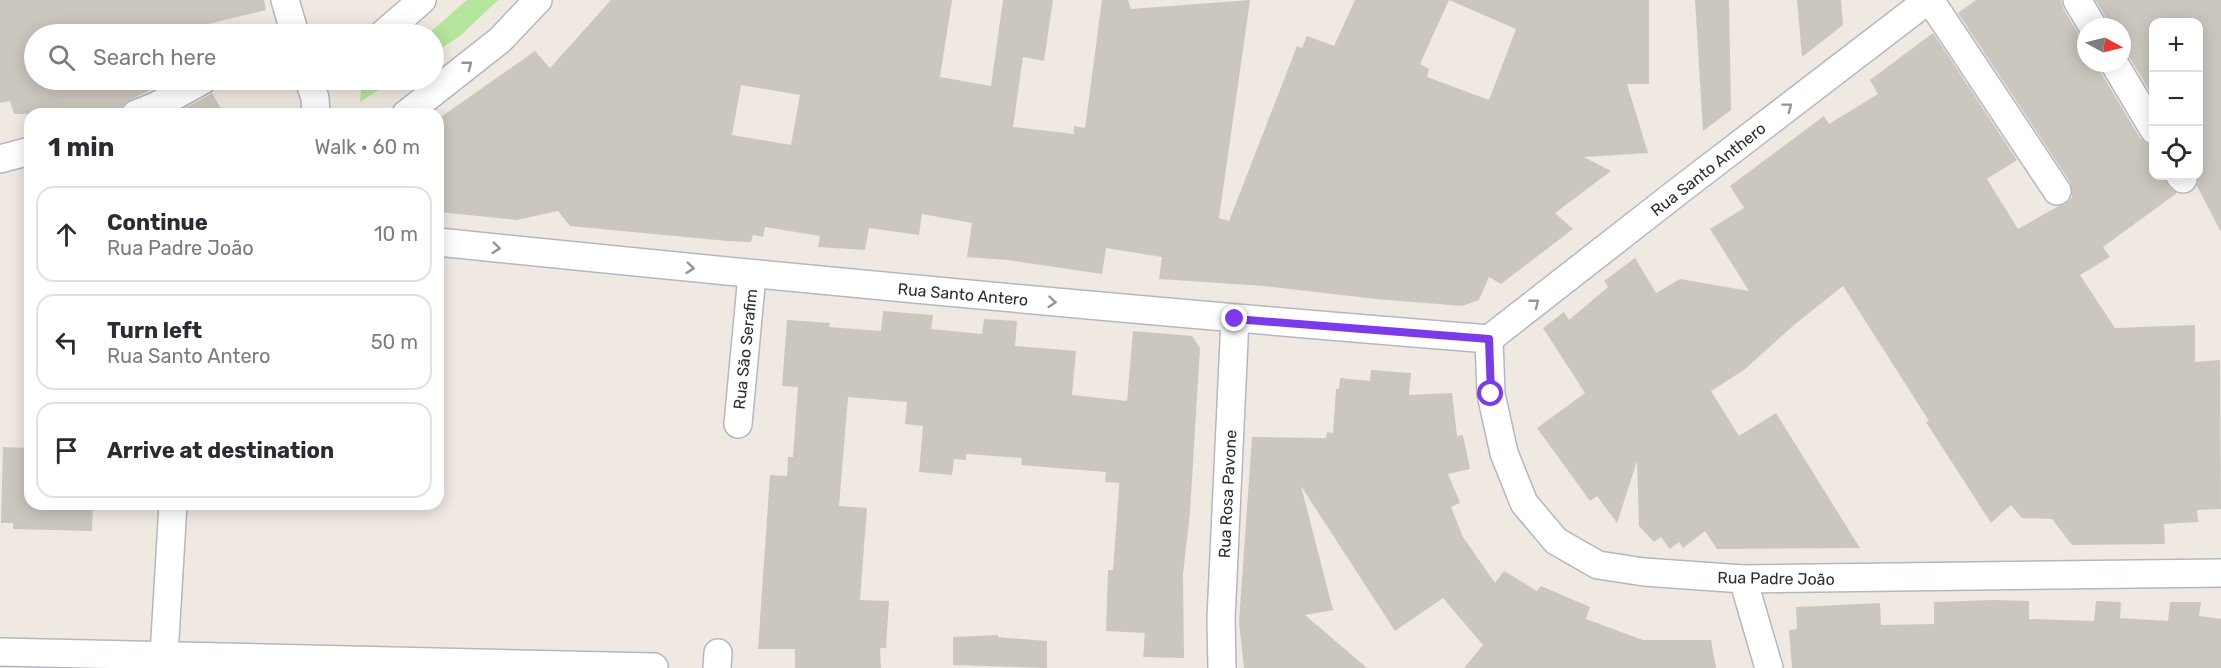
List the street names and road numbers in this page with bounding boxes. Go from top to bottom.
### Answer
street label: Rua Santo Anthero [1647,119,1770,220]
street label: Rua Santo Antero [897,279,1029,310]
street label: Rua São Serafim [730,288,761,410]
street label: Rua Rosa Pavone [1215,429,1240,559]
street label: Rua Padre João [1717,568,1835,589]

